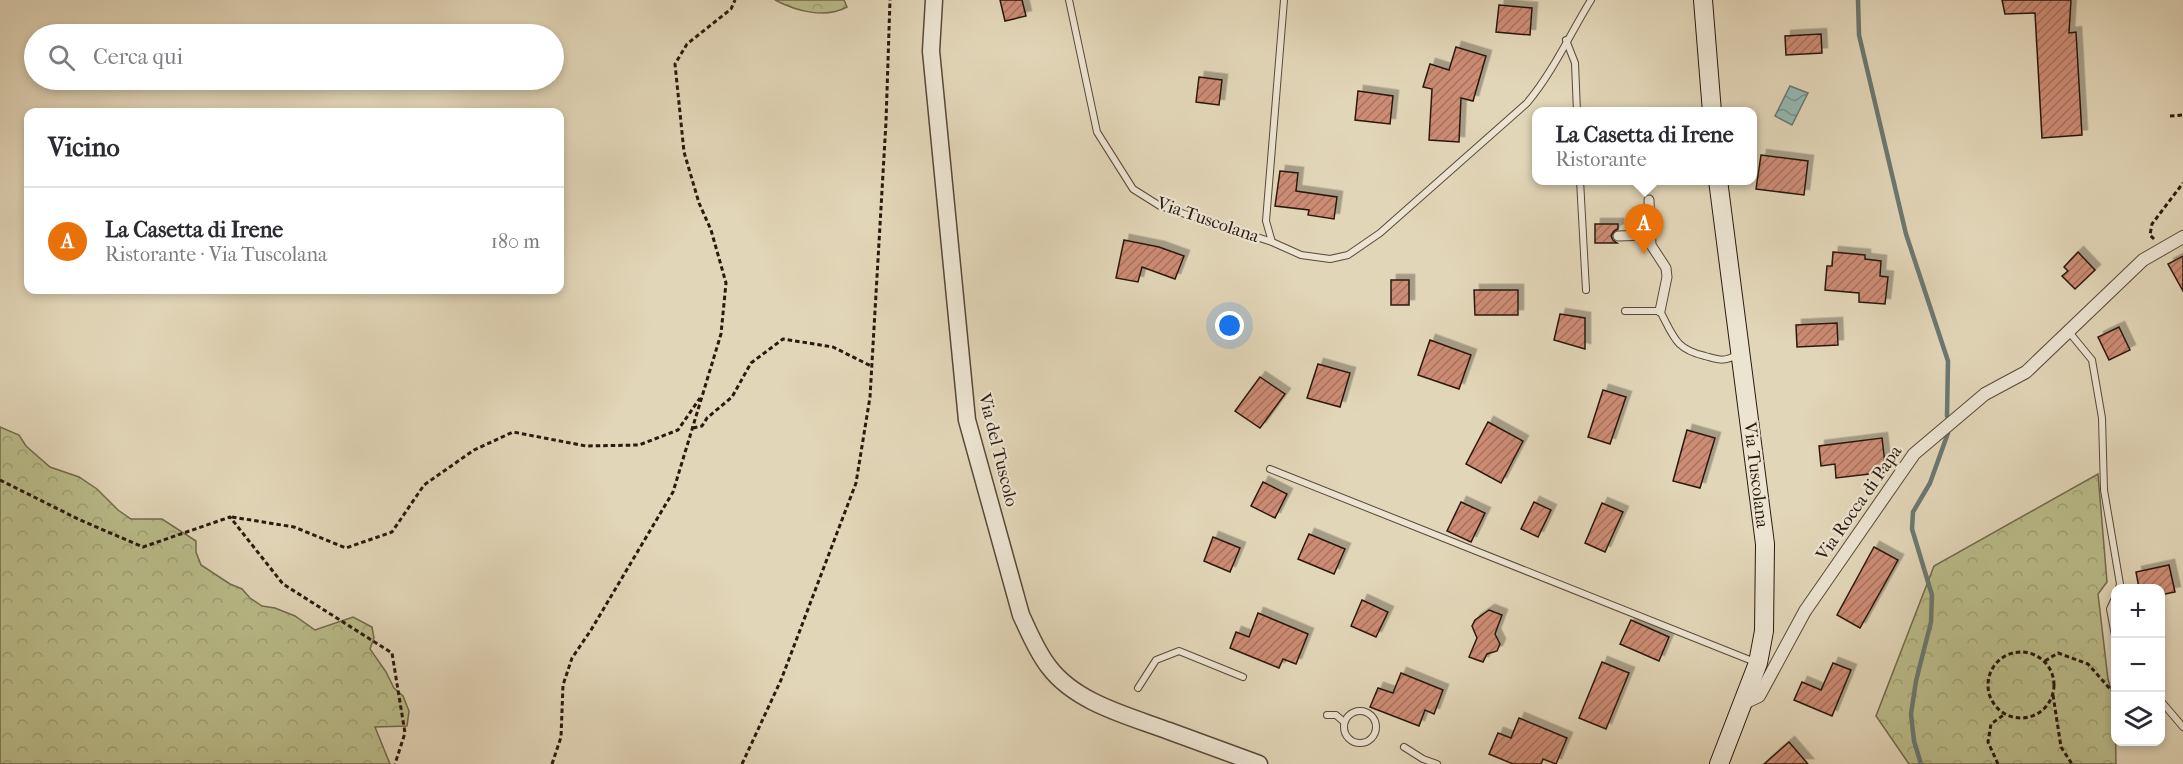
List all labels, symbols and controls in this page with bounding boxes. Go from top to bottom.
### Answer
search box [24,24,564,90]
icon: search [45,41,78,74]
text: Cerca qui [93,44,183,70]
popup [1532,107,1757,185]
text: La Casetta di Irene [1555,122,1734,148]
text: Vicino [48,132,120,163]
text: Ristorante [1555,148,1647,171]
street label: Via Tuscolana [1153,192,1263,248]
pin: A [1624,204,1664,254]
text: La Casetta di Irene [105,217,283,243]
text: A [61,230,74,253]
text: 180 m [491,230,540,253]
text: Ristorante · Via Tuscolana [105,243,327,266]
your location [1215,311,1244,340]
street label: Via del Tuscolo [974,390,1022,509]
street label: Via Tuscolana [1739,420,1773,530]
street label: Via Rocca di Papa [1811,441,1907,565]
map controls [2111,584,2165,746]
button: + [2111,584,2165,638]
button: − [2111,638,2165,692]
button: layers [2111,692,2165,746]

